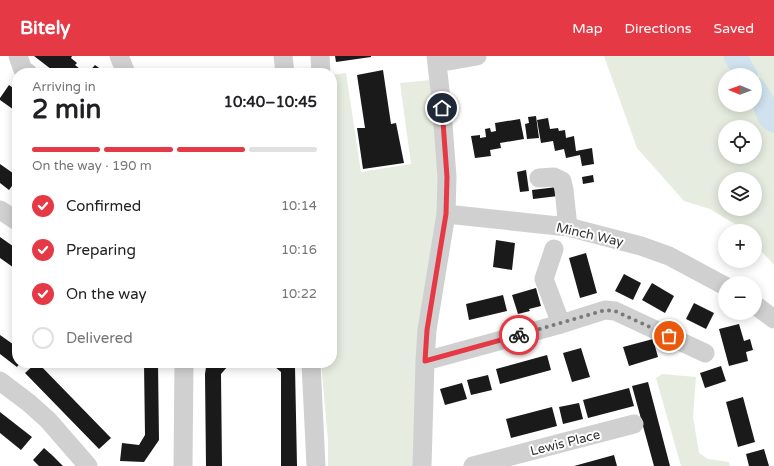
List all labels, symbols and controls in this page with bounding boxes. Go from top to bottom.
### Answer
text: Bitely [20,17,71,39]
text: Map [572,20,603,37]
text: Directions [625,20,692,37]
text: Saved [714,20,754,37]
north arrow [718,68,762,112]
map controls [718,68,762,320]
text: Arriving in [32,79,96,95]
pin [425,91,459,125]
text: 10:40–10:45 [224,93,317,111]
text: 2 min [32,94,101,125]
icon: home [431,97,453,119]
button: locate [718,120,762,164]
text: On the way · 190 m [32,158,152,174]
button: layers [718,172,762,216]
icon: check [32,195,54,217]
text: Confirmed [66,197,141,215]
text: 10:14 [281,198,317,214]
street label: Minch Way [555,219,625,250]
button: + [718,224,762,268]
icon: check [32,239,54,261]
text: Preparing [66,241,136,259]
text: 10:16 [281,242,317,258]
button: − [718,276,762,320]
icon: check [32,283,54,305]
text: On the way [66,285,146,303]
text: 10:22 [281,286,317,302]
courier [499,315,539,355]
pin [652,319,686,353]
icon: bike [508,324,530,346]
icon: bag [658,325,680,347]
text: Delivered [66,329,133,347]
street label: Lewis Place [529,427,602,459]

